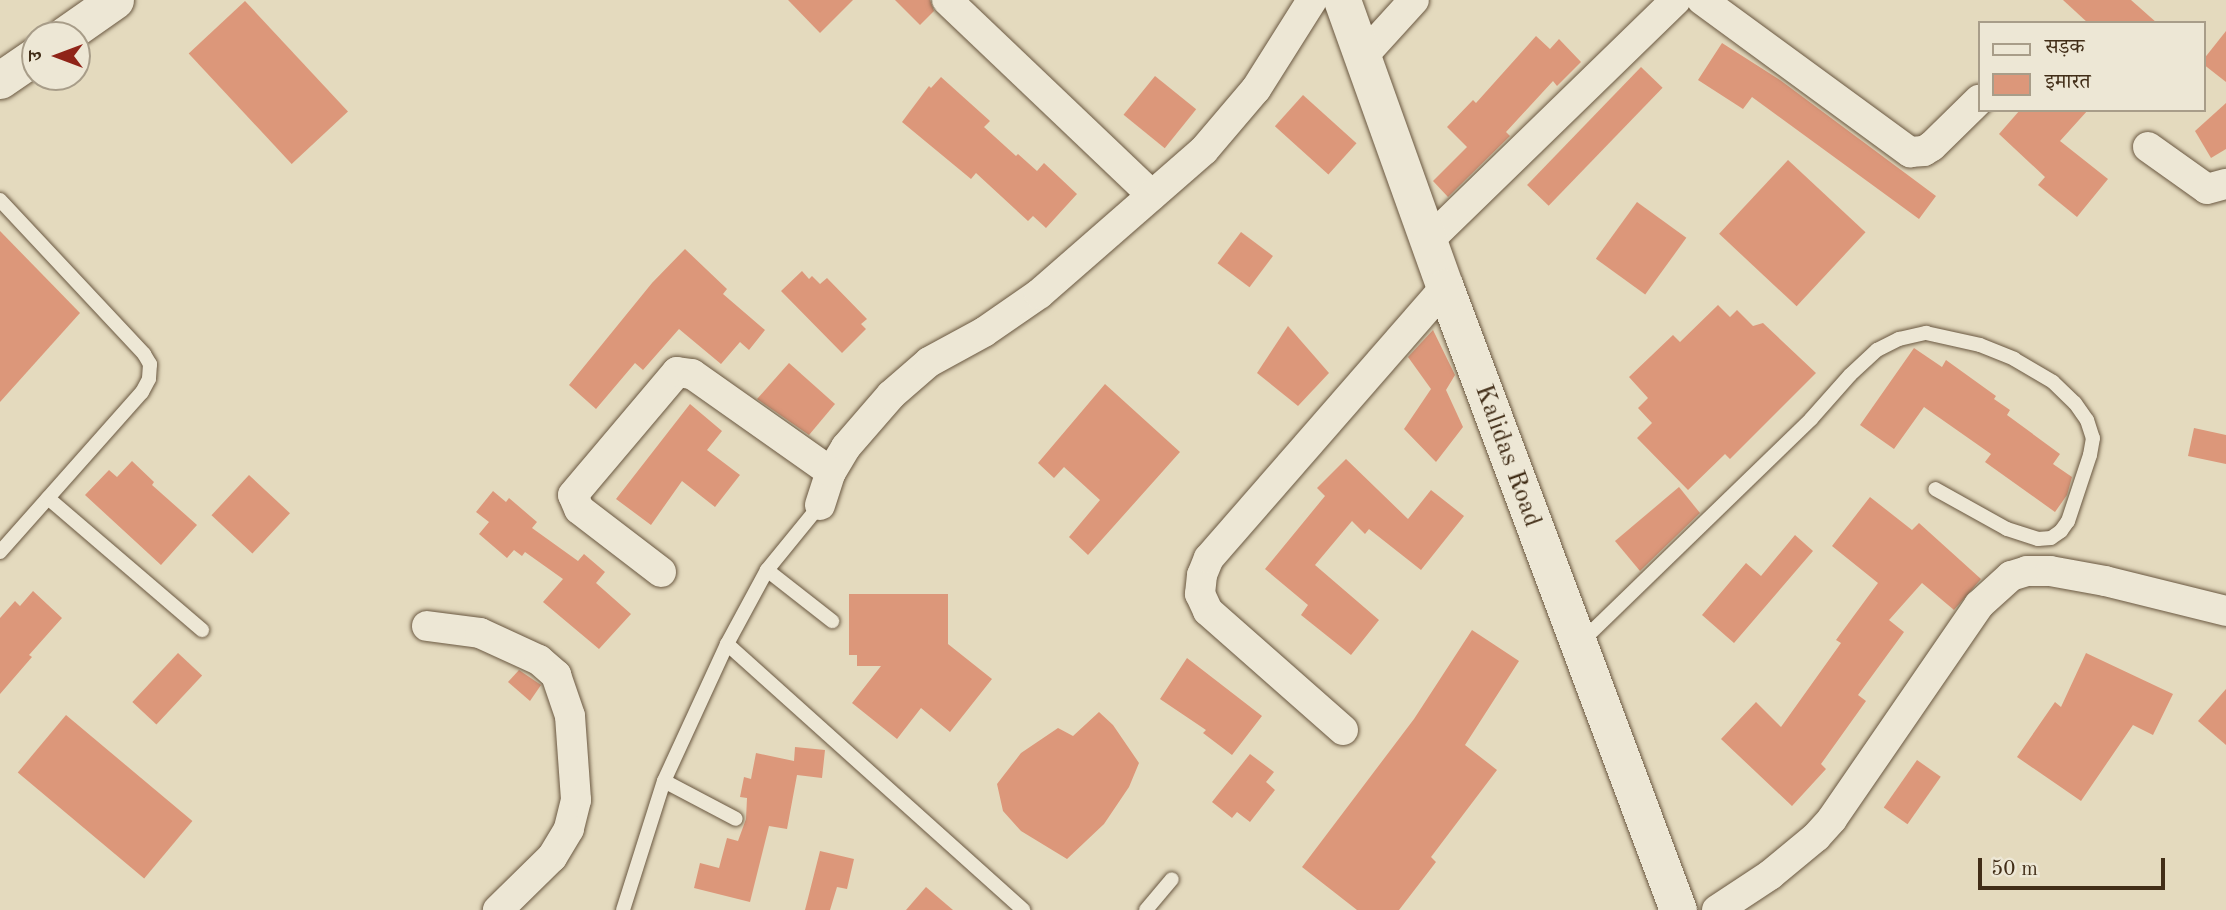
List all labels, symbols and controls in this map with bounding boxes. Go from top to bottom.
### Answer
north arrow [21,21,91,91]
legend [1978,21,2205,112]
text: सड़क [2045,37,2084,58]
text: उ [27,51,46,61]
text: इमारत [2045,72,2091,93]
street label: Kalidas Road [1467,380,1547,532]
scale bar [1981,844,2168,888]
text: 50 m [1991,859,2038,880]

